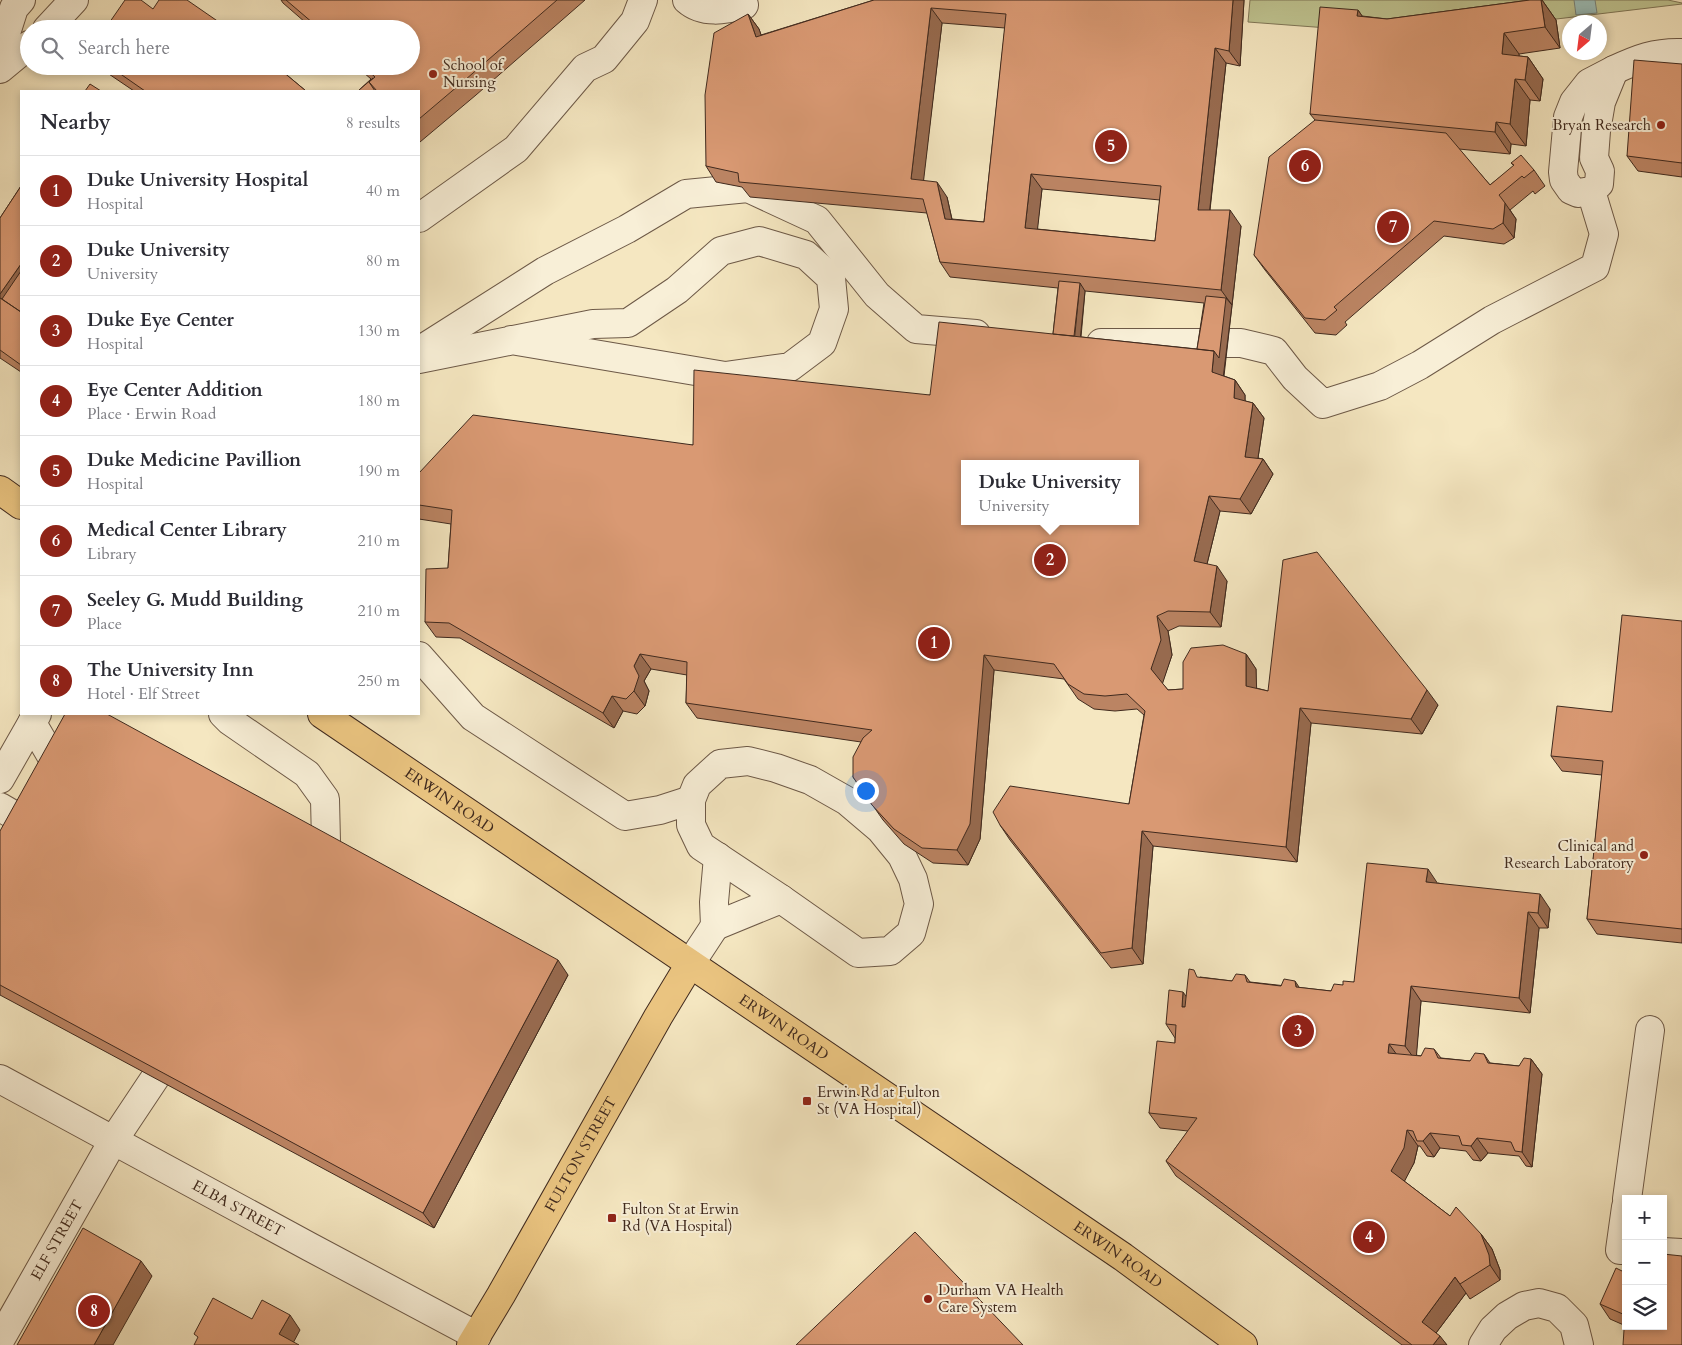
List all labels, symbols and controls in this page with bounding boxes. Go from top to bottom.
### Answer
north arrow [1562,15,1607,60]
search box [20,20,420,75]
icon: search [38,34,66,62]
text: Search here [78,35,170,61]
place label: School of Nursing [443,55,505,92]
marker: School of Nursing [427,68,439,80]
text: Nearby [40,108,111,137]
text: 8 results [346,112,400,134]
place label: Bryan Research [1552,115,1652,135]
marker: Bryan Research [1655,119,1667,131]
pin: 5 [1095,127,1127,165]
pin: 6 [1289,147,1321,185]
text: Duke University Hospital [87,167,308,193]
text: 1 [52,180,60,202]
text: 40 m [366,180,400,202]
text: Hospital [87,193,143,215]
pin: 7 [1377,208,1409,246]
text: Duke University [87,237,230,263]
text: 2 [52,250,60,272]
text: 80 m [366,250,400,272]
text: University [87,263,158,285]
text: Duke Eye Center [87,307,234,333]
text: 3 [52,320,60,342]
text: 130 m [358,320,400,342]
text: Hospital [87,333,143,355]
text: Eye Center Addition [87,377,263,403]
text: 4 [52,390,60,412]
text: 180 m [358,390,400,412]
text: Place · Erwin Road [87,403,216,425]
text: Duke Medicine Pavillion [87,447,301,473]
text: 5 [52,460,60,482]
text: 190 m [358,460,400,482]
popup [961,460,1139,525]
text: Duke University [979,469,1121,495]
text: Hospital [87,473,143,495]
text: University [979,495,1050,517]
text: Medical Center Library [87,517,287,543]
text: 6 [52,530,60,552]
text: 210 m [358,530,400,552]
pin: 2 [1034,541,1066,579]
text: Library [87,543,137,565]
text: Seeley G. Mudd Building [87,587,303,613]
text: 7 [52,600,60,622]
text: 210 m [358,600,400,622]
text: Place [87,613,122,635]
pin: 1 [918,624,950,662]
text: The University Inn [87,657,254,683]
text: 8 [52,670,60,692]
text: 250 m [358,670,400,692]
text: Hotel · Elf Street [87,683,200,705]
street label: ERWIN ROAD [401,763,498,838]
your location [853,778,879,804]
place label: Clinical and Research Laboratory [1504,836,1634,873]
marker: Clinical and Research Laboratory [1638,849,1650,861]
street label: ERWIN ROAD [735,990,833,1065]
pin: 3 [1282,1012,1314,1050]
place label: Erwin Rd at Fulton St (VA Hospital) [817,1082,941,1119]
street label: FULTON STREET [540,1093,621,1215]
marker: Erwin Rd at Fulton St (VA Hospital) [801,1095,813,1107]
street label: ELBA STREET [189,1175,288,1241]
map controls [1622,1195,1667,1330]
button: + [1622,1195,1667,1240]
street label: ELF STREET [26,1196,88,1284]
place label: Fulton St at Erwin Rd (VA Hospital) [622,1199,740,1236]
marker: Fulton St at Erwin Rd (VA Hospital) [606,1212,618,1224]
street label: ERWIN ROAD [1069,1216,1166,1293]
pin: 4 [1353,1218,1385,1256]
button: − [1622,1240,1667,1285]
place label: Durham VA Health Care System [938,1280,1064,1317]
button: layers [1622,1285,1667,1330]
pin: 8 [78,1292,110,1330]
marker: Durham VA Health Care System [922,1293,934,1305]

